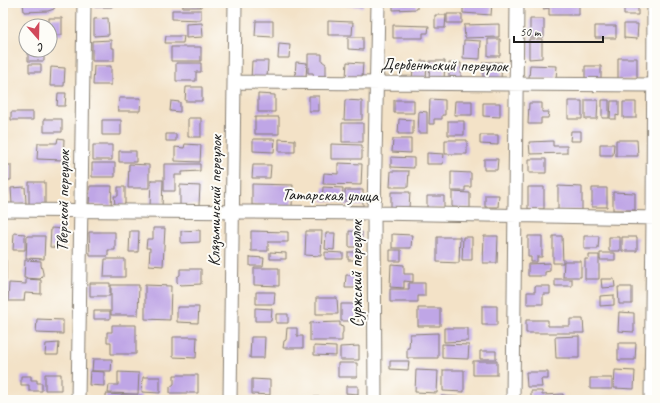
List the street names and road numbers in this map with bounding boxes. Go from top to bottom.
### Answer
street label: Дербентский переулок [381,53,509,77]
street label: Клязьминский переулок [203,134,228,267]
street label: Тверской переулок [52,148,74,252]
street label: Татарская улица [282,184,380,206]
street label: Суржский переулок [346,219,367,328]

